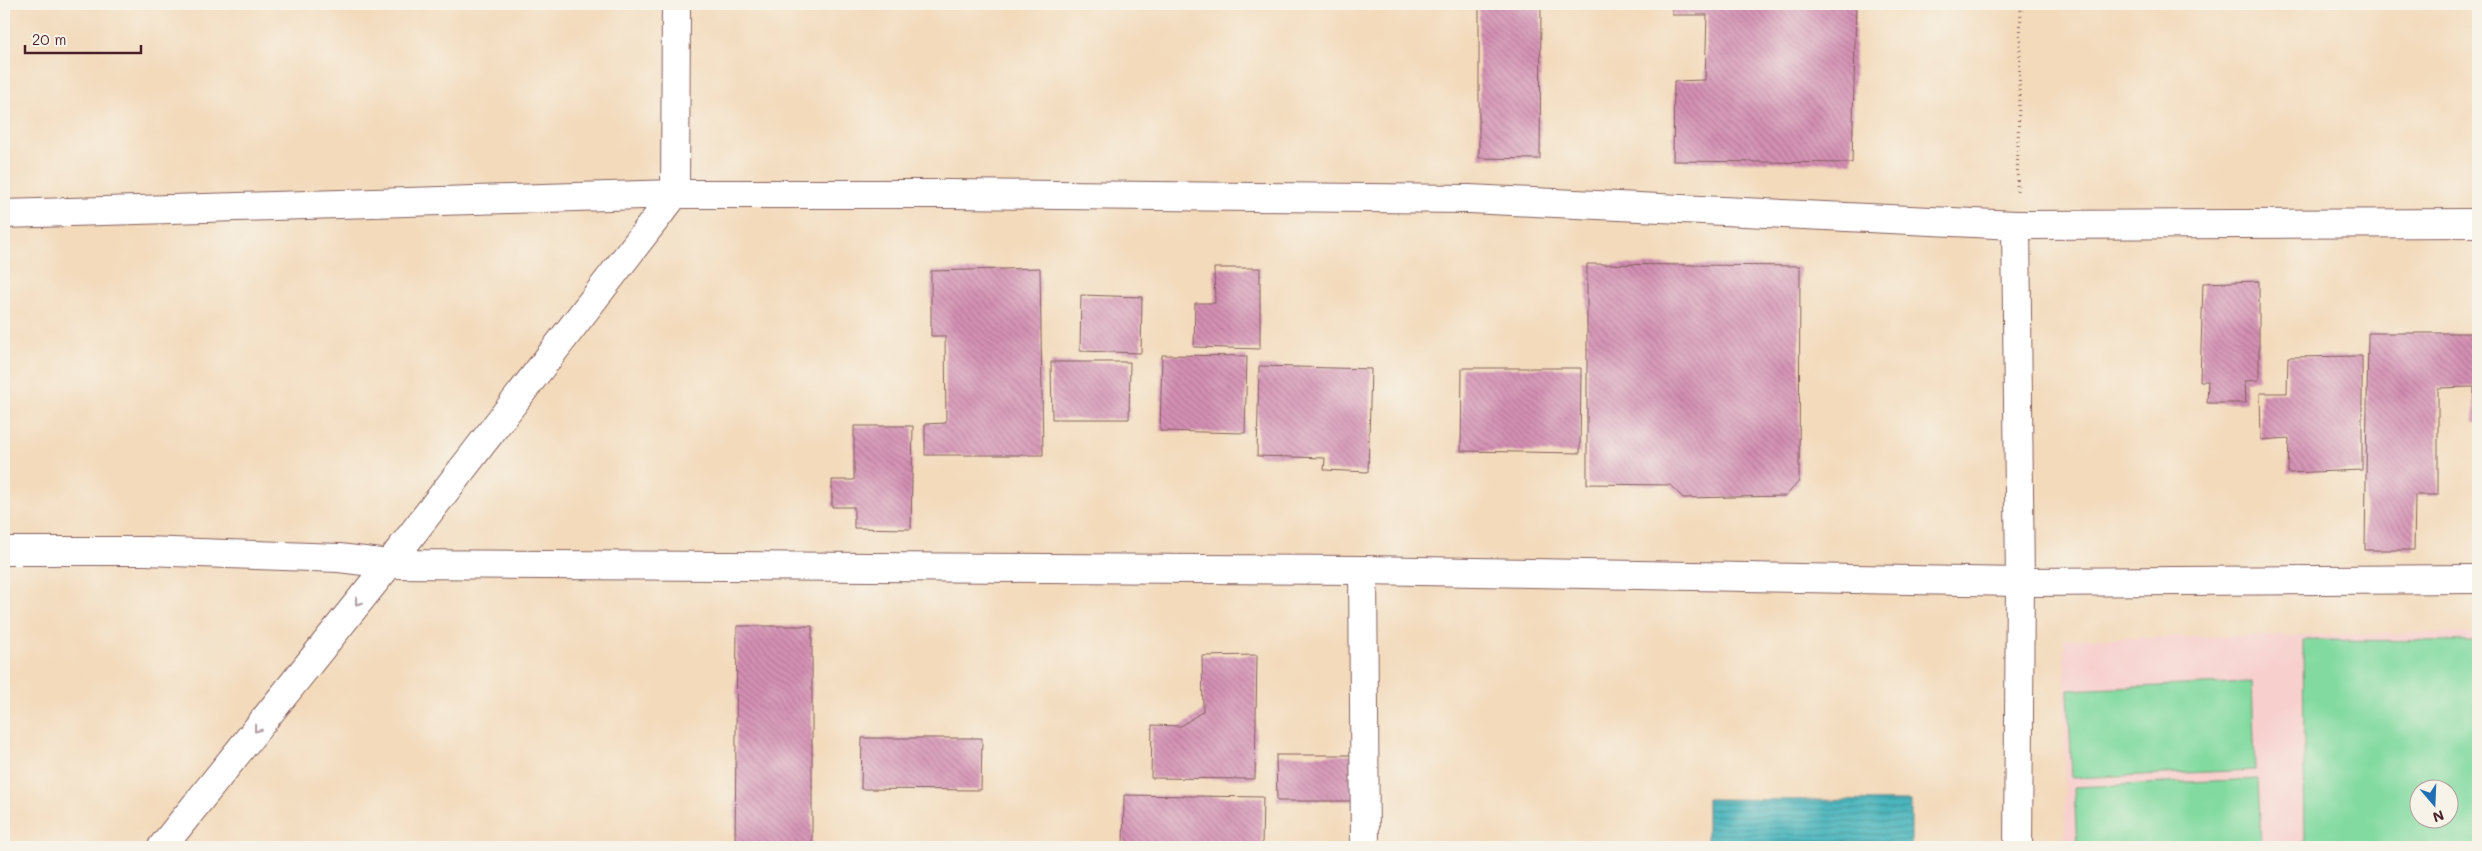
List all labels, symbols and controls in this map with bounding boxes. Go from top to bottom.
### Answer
scale bar [25,22,141,54]
text: 20 m [32,29,66,49]
one-way arrow [356,596,364,605]
one-way arrow [253,723,262,732]
north arrow [2410,778,2460,828]
text: N [2430,806,2447,827]

